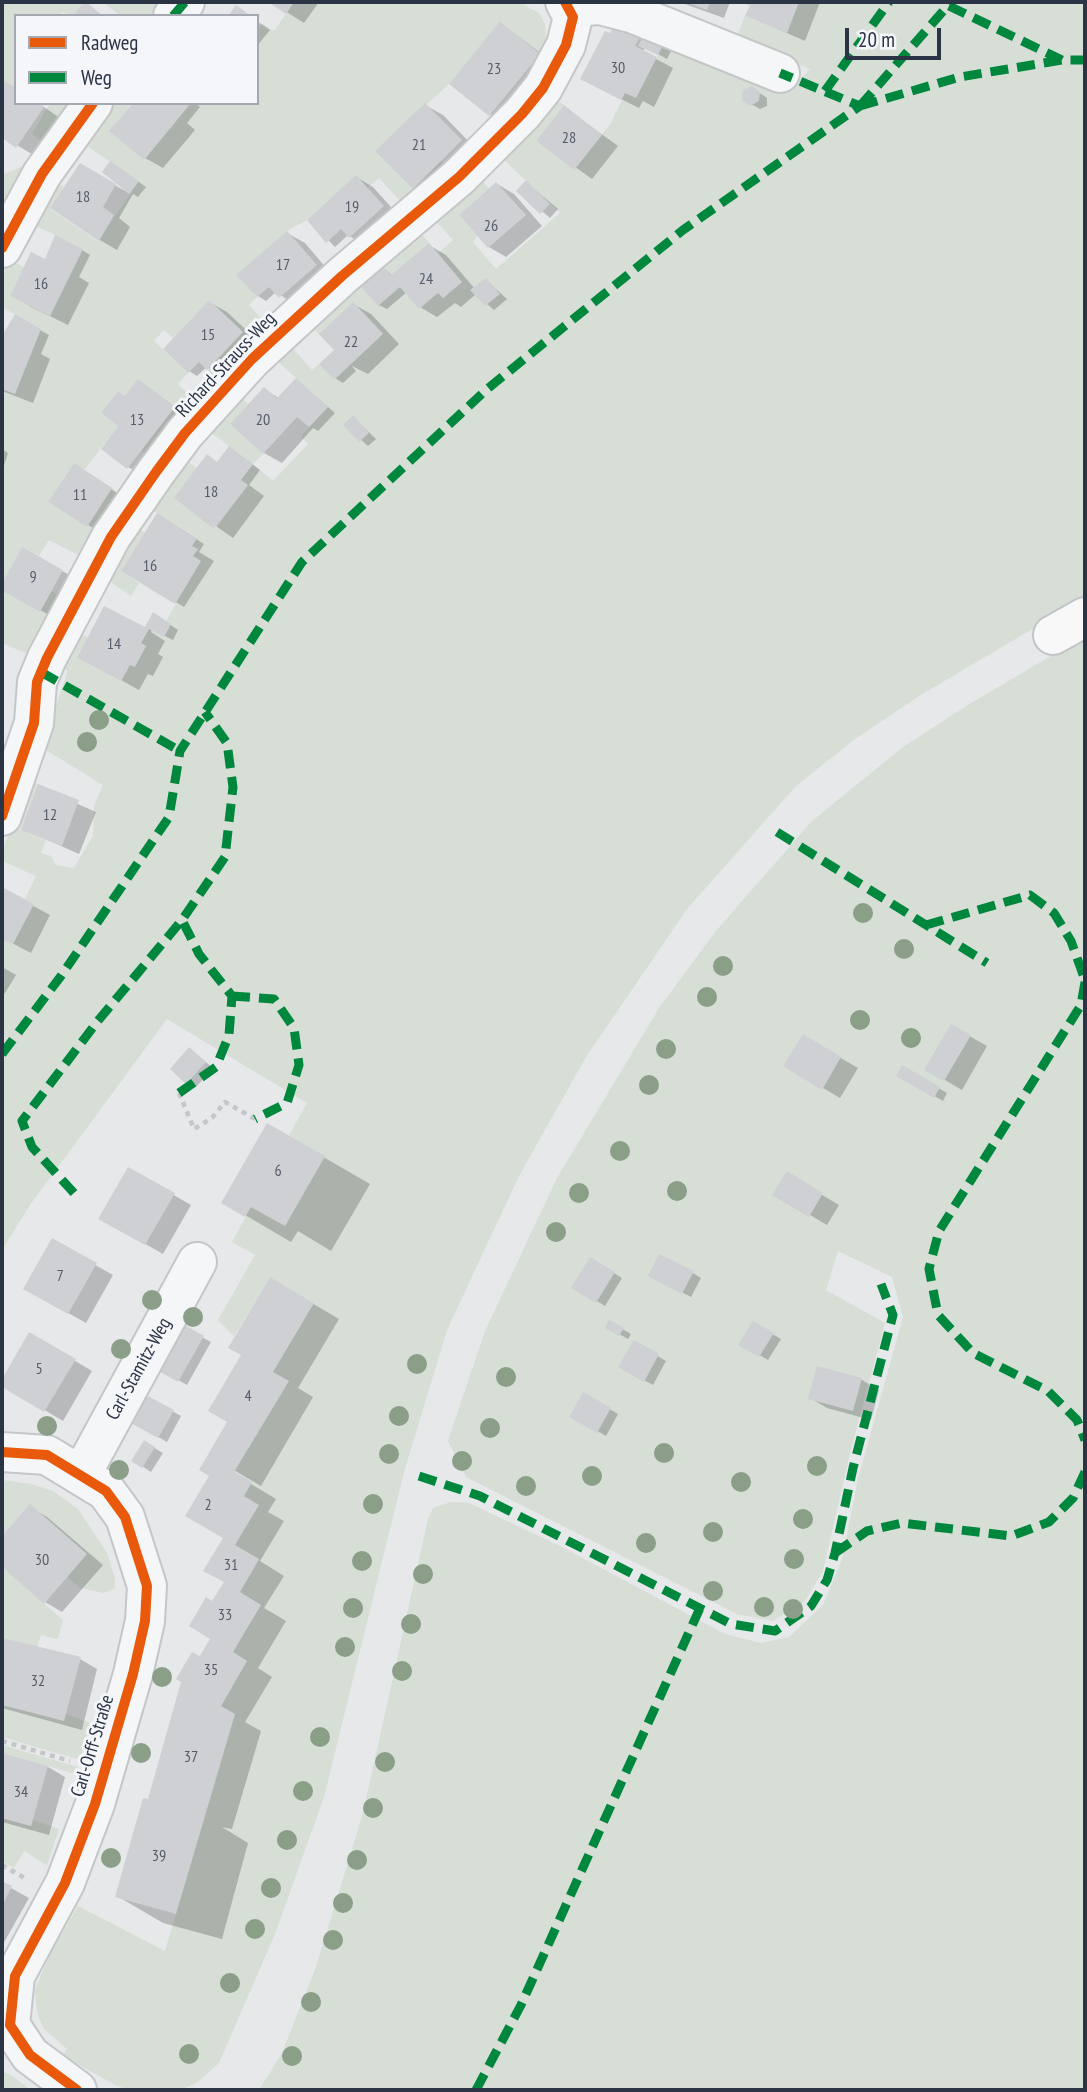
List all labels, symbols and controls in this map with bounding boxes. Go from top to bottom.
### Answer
legend [14,14,259,105]
scale bar [849,14,945,58]
text: 20 m [858,26,895,53]
text: Radweg [81,29,138,56]
house number: 30 [611,58,625,78]
house number: 23 [487,59,501,79]
text: Weg [81,64,112,91]
house number: 28 [562,128,576,148]
house number: 21 [412,135,426,155]
house number: 18 [76,187,90,207]
house number: 19 [345,197,359,217]
house number: 26 [484,216,498,236]
house number: 17 [276,255,290,275]
house number: 24 [419,269,433,289]
house number: 16 [34,274,48,294]
street label: Richard-Strauss-Weg [171,308,281,422]
house number: 15 [201,325,215,345]
house number: 22 [344,332,358,352]
house number: 13 [130,410,144,430]
house number: 20 [256,410,270,430]
house number: 18 [204,482,218,502]
house number: 11 [73,485,87,505]
house number: 16 [143,556,157,576]
house number: 9 [29,567,37,587]
house number: 14 [107,634,121,654]
house number: 12 [43,805,57,825]
house number: 6 [274,1161,282,1181]
house number: 7 [56,1266,64,1286]
street label: Carl-Stamitz-Weg [102,1314,176,1424]
house number: 5 [35,1359,43,1379]
house number: 4 [244,1386,252,1406]
house number: 2 [204,1495,212,1515]
house number: 30 [35,1550,49,1570]
house number: 31 [224,1555,238,1575]
house number: 33 [218,1605,232,1625]
house number: 35 [204,1660,218,1680]
house number: 32 [31,1671,45,1691]
street label: Carl-Orff-Straße [67,1692,119,1800]
house number: 37 [184,1747,198,1767]
house number: 34 [14,1782,28,1802]
house number: 39 [152,1846,166,1866]

